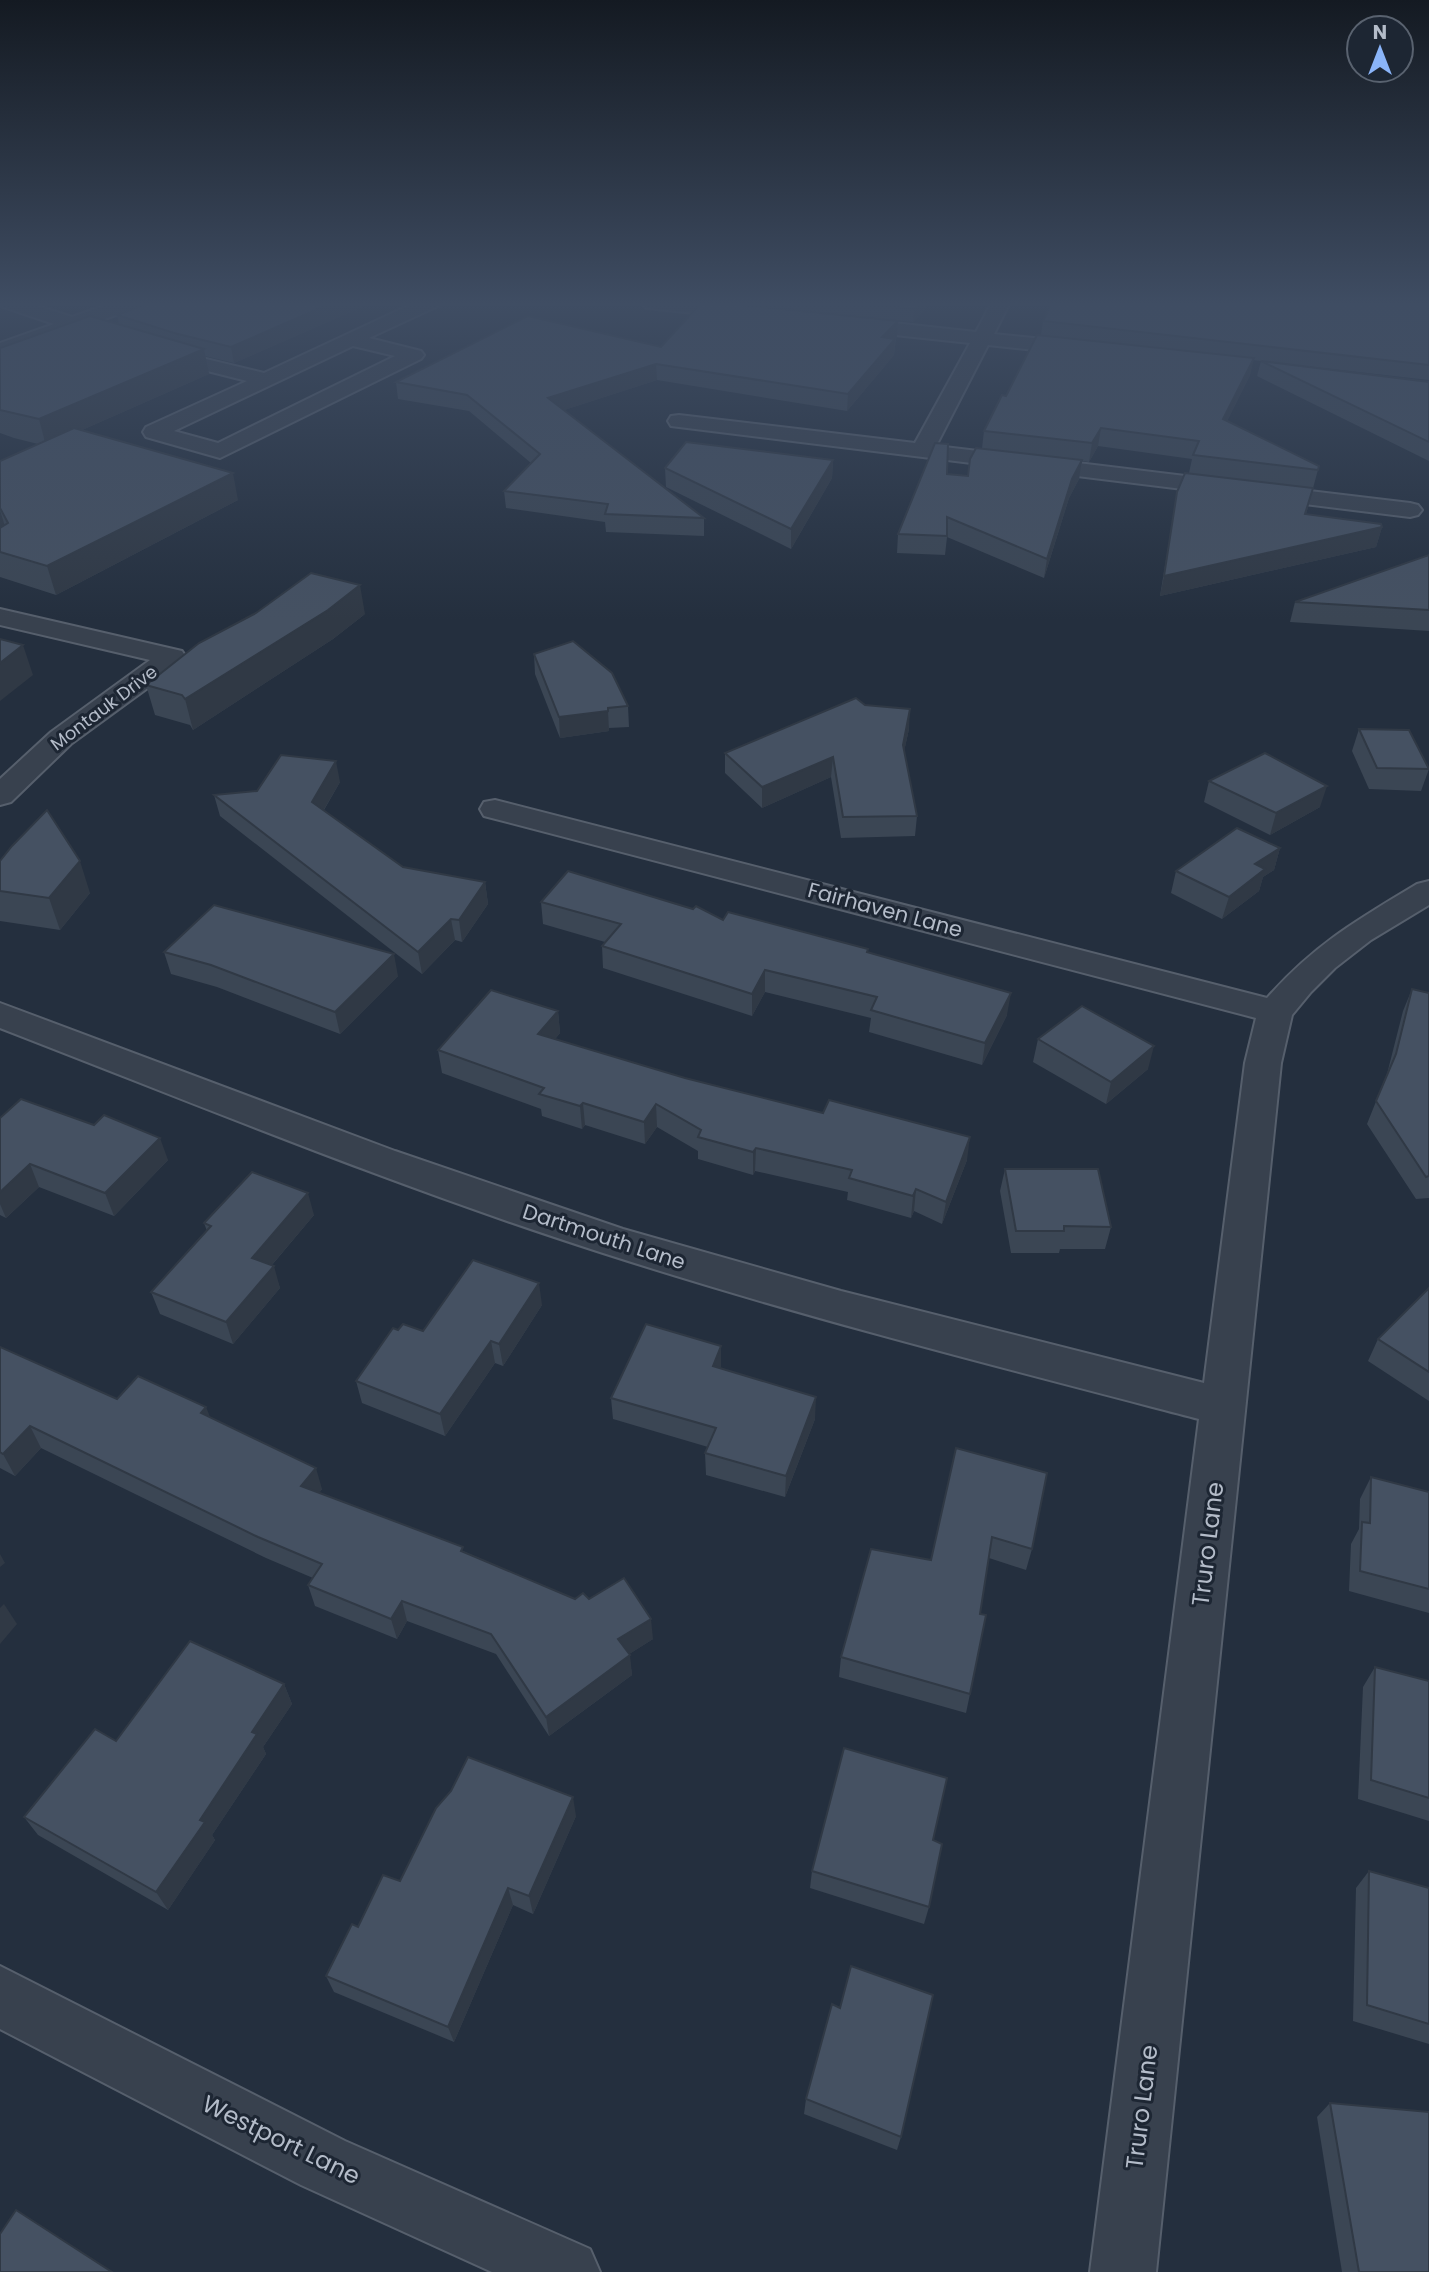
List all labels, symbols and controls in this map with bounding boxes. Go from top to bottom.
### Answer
north arrow [1345,14,1415,84]
text: N [1373,19,1387,46]
street label: Montauk Drive [45,659,162,756]
street label: Fairhaven Lane [805,875,966,944]
street label: Dartmouth Lane [519,1197,689,1276]
street label: Truro Lane [1184,1480,1231,1608]
street label: Truro Lane [1118,2043,1165,2171]
street label: Westport Lane [197,2087,366,2192]

